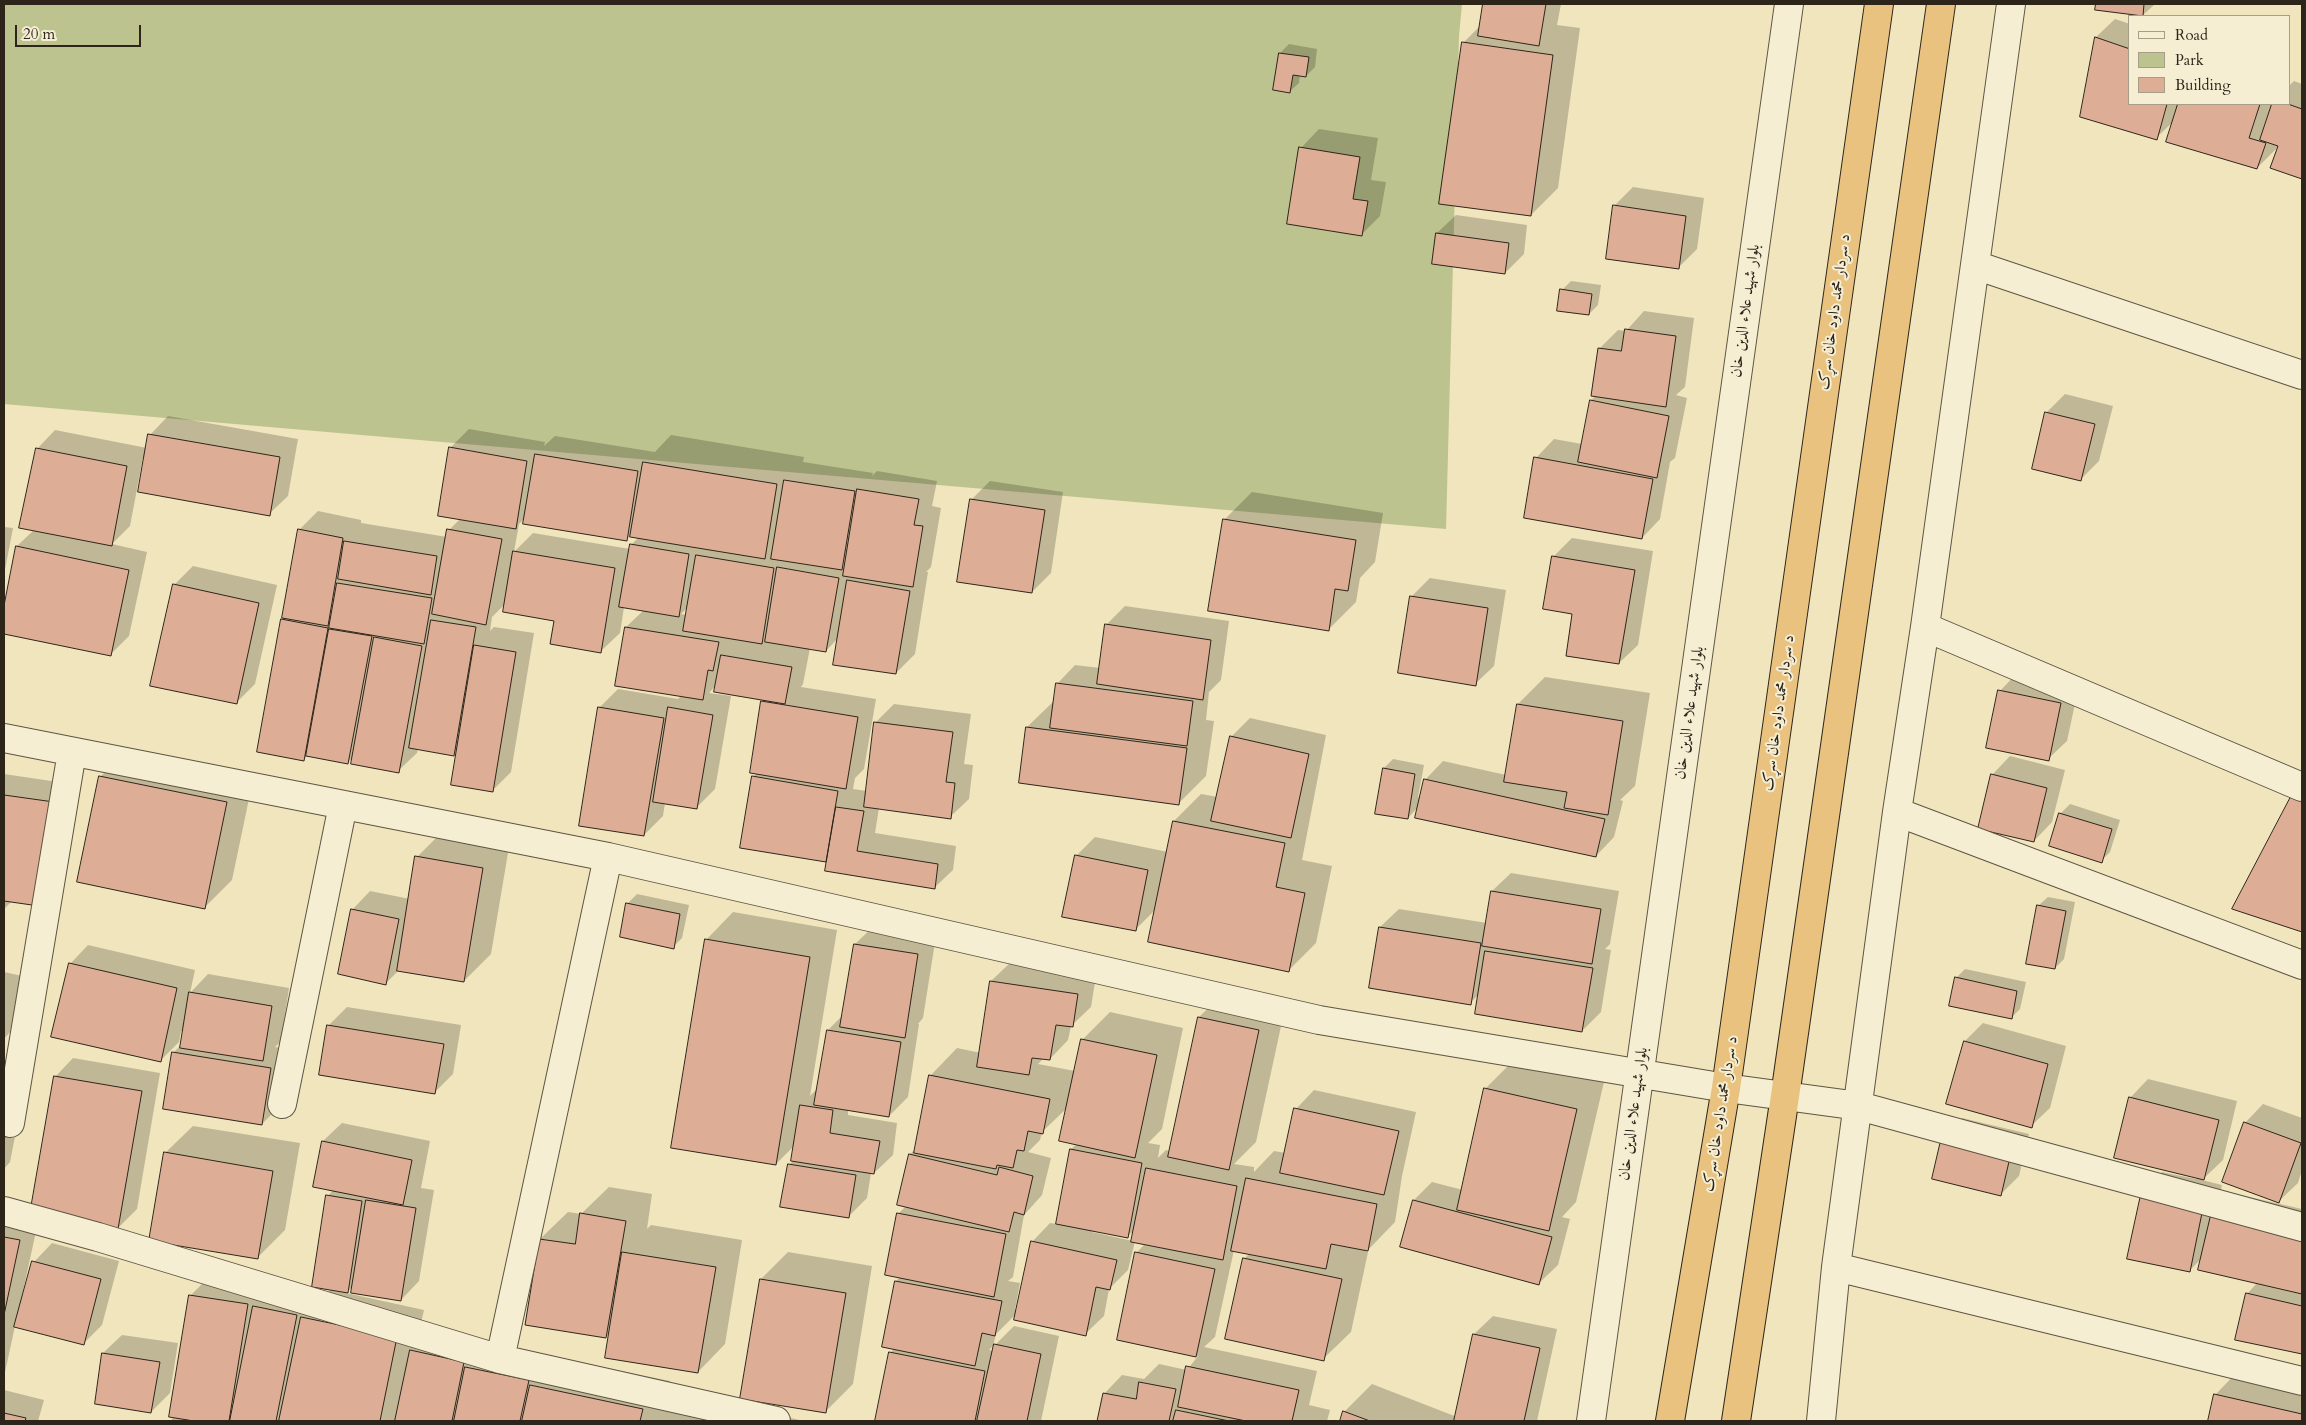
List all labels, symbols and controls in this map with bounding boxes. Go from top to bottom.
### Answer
scale bar [18,15,144,47]
legend [2128,15,2291,105]
text: 20 m [23,24,55,44]
text: Road [2175,25,2208,45]
text: Park [2175,50,2204,70]
text: Building [2175,75,2231,95]
street label: د سردار محمد داود خان سړک [1815,233,1855,391]
street label: بلوار شهید علاء الدین خان [1727,243,1765,379]
street label: د سردار محمد داود خان سړک [1759,634,1799,792]
street label: بلوار شهید علاء الدین خان [1671,645,1709,781]
street label: د سردار محمد داود خان سړک [1699,1035,1743,1193]
street label: بلوار شهید علاء الدین خان [1615,1046,1653,1182]

